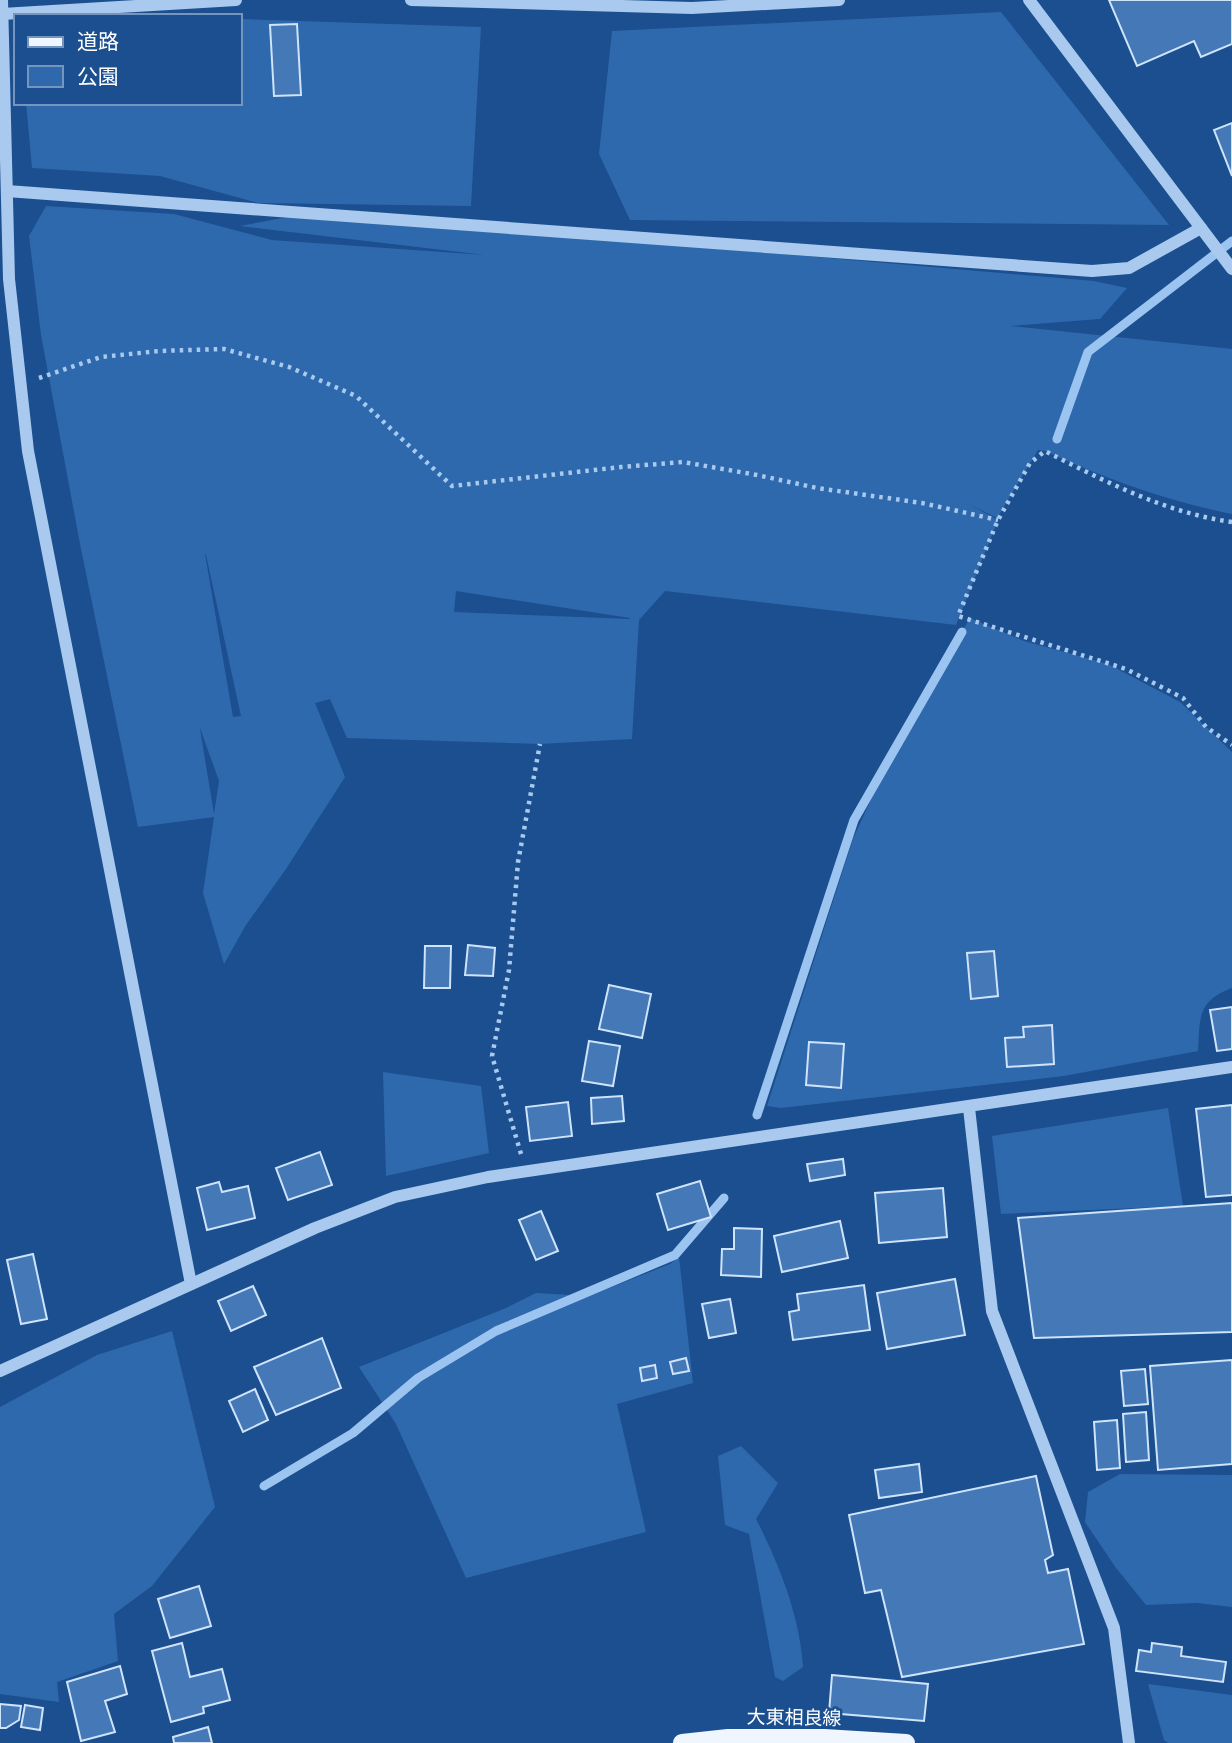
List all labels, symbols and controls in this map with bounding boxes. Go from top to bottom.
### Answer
legend [14,14,242,105]
text: 道路 [77,29,119,54]
text: 公園 [77,64,119,89]
street label: 大東相良線 [746,1705,842,1730]

